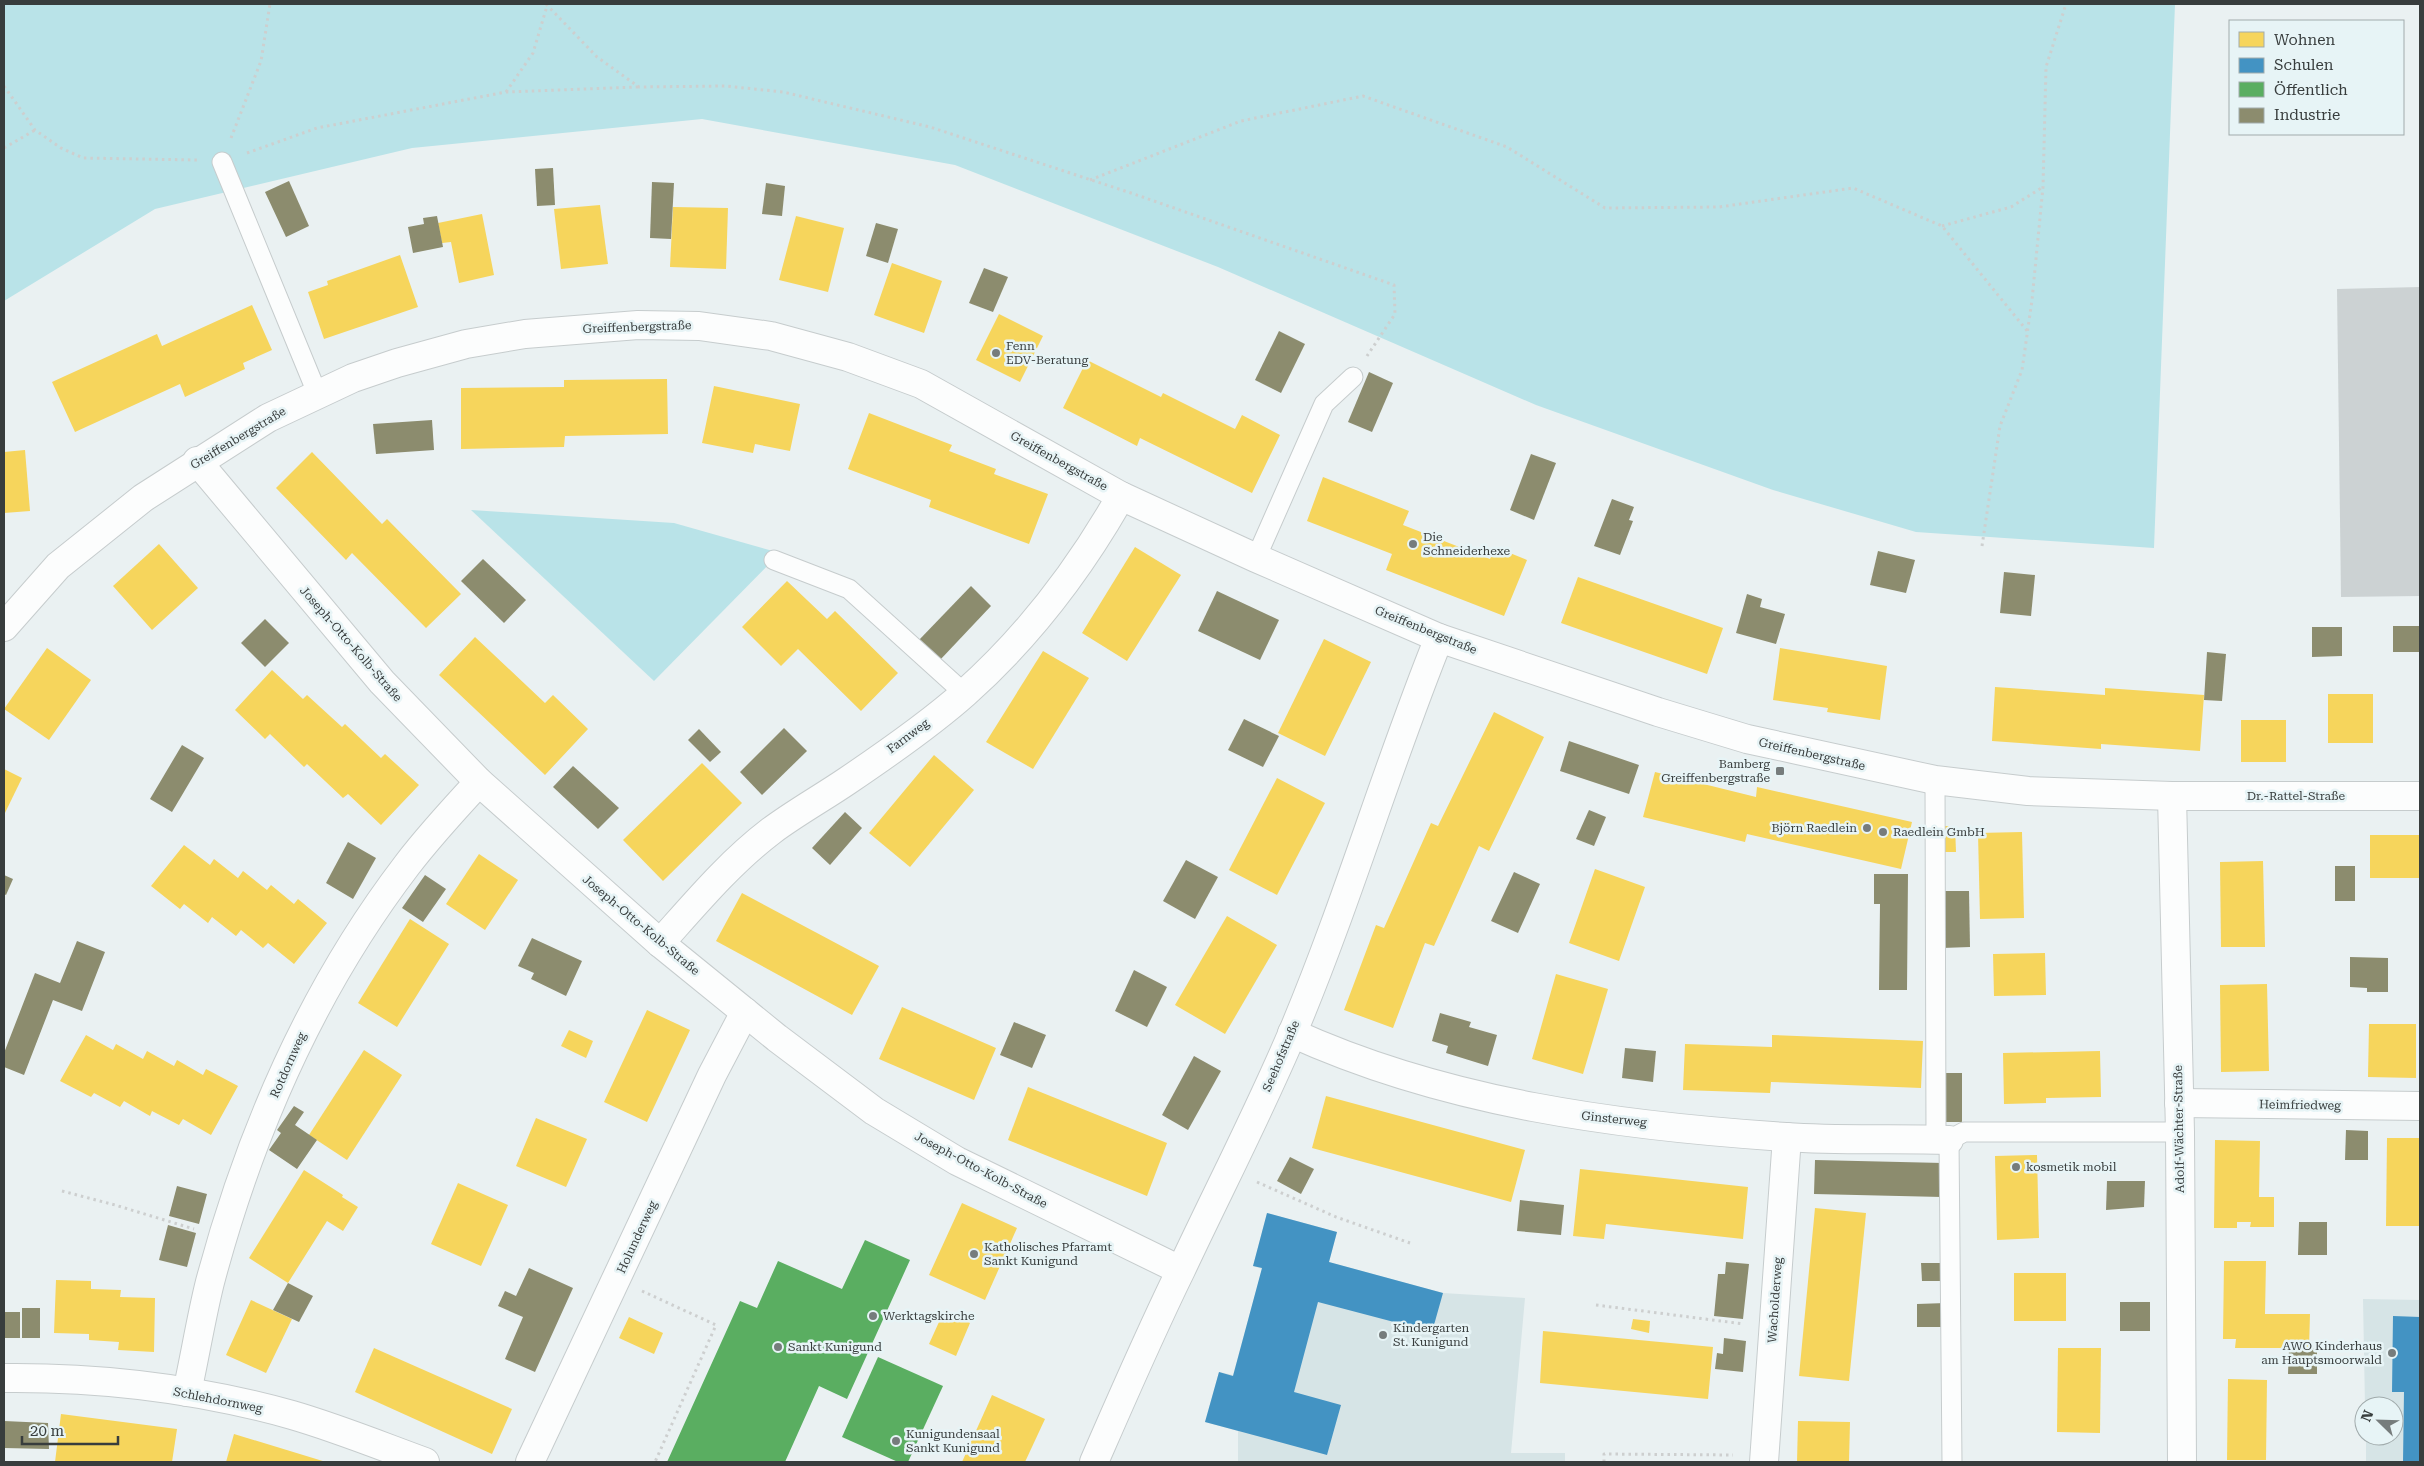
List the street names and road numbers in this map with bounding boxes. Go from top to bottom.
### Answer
street label: Greiffenbergstraße [582,318,692,336]
street label: Greiffenbergstraße [188,404,289,472]
street label: Greiffenbergstraße [1008,428,1110,494]
street label: Joseph-Otto-Kolb-Straße [297,583,405,705]
street label: Greiffenbergstraße [1373,603,1479,657]
street label: Farnweg [884,716,932,756]
street label: Greiffenbergstraße [1757,735,1867,773]
street label: Dr.-Rattel-Straße [2247,789,2346,803]
street label: Joseph-Otto-Kolb-Straße [580,872,703,978]
street label: Seehofstraße [1260,1018,1302,1094]
street label: Rotdornweg [267,1030,309,1100]
street label: Adolf-Wächter-Straße [2171,1064,2187,1193]
street label: Heimfriedweg [2259,1097,2341,1113]
street label: Ginsterweg [1581,1109,1648,1129]
street label: Joseph-Otto-Kolb-Straße [912,1129,1050,1211]
street label: Holunderweg [614,1198,660,1276]
street label: Wacholderweg [1765,1256,1785,1343]
street label: Schlehdornweg [172,1384,264,1416]

